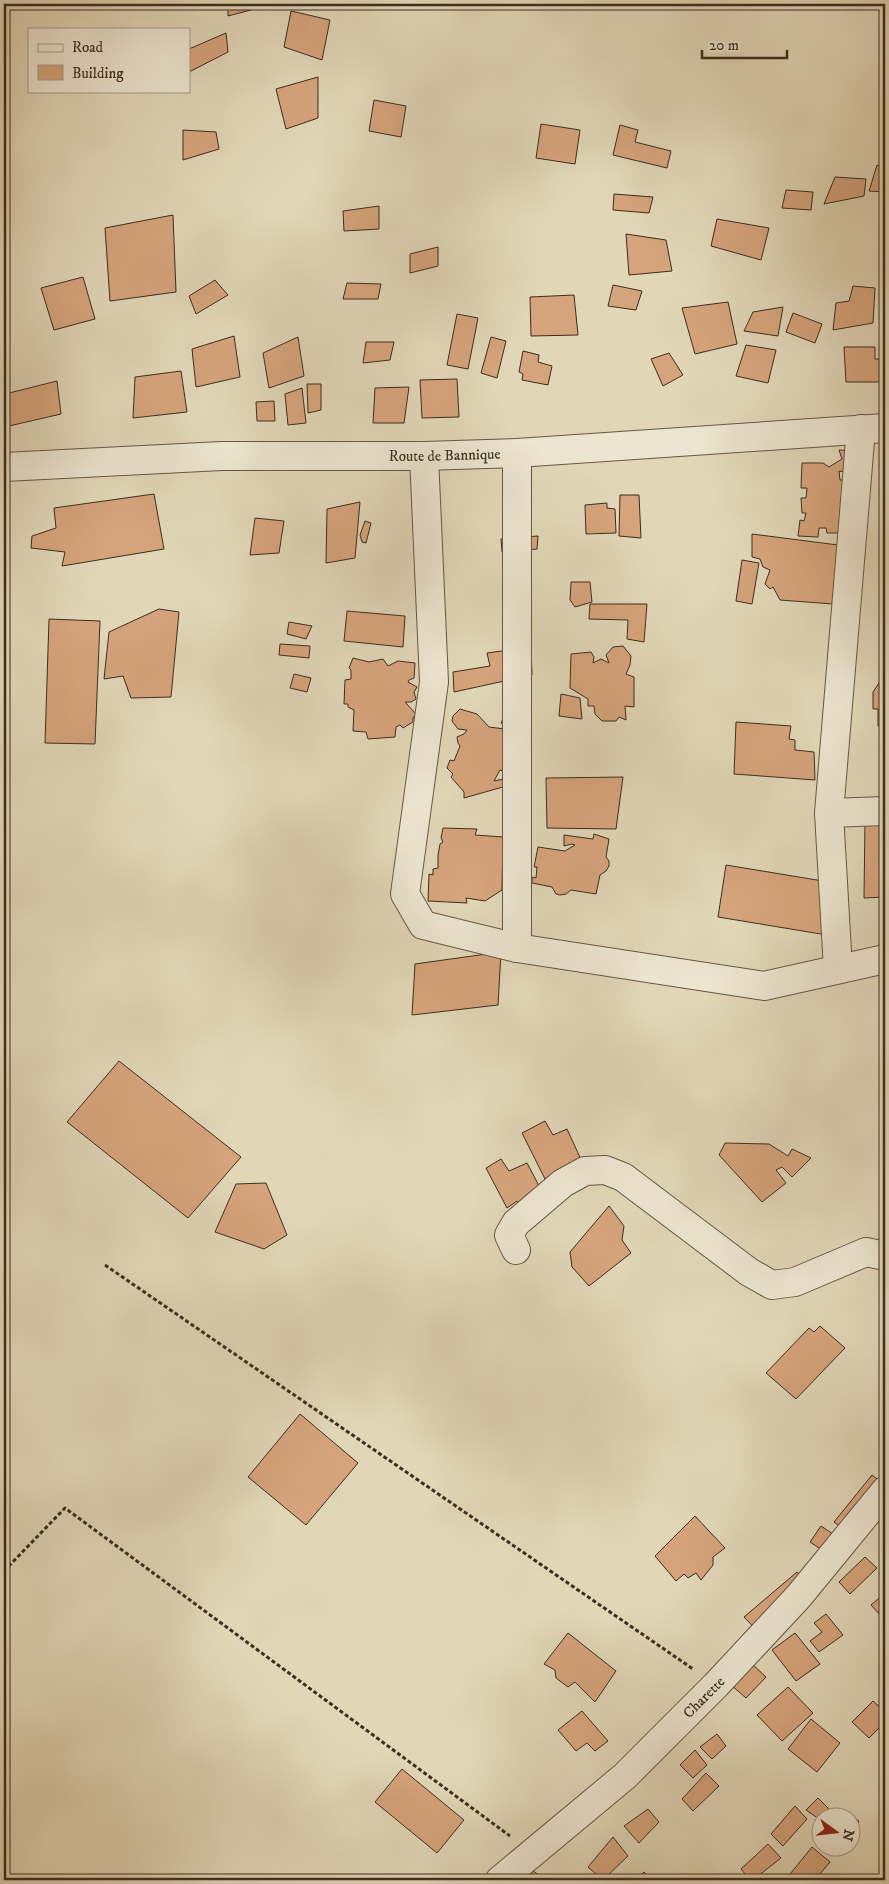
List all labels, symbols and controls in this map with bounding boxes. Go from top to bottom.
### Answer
legend [28,28,190,92]
scale bar [702,28,786,60]
text: 20 m [709,36,739,55]
text: Road [72,38,104,57]
text: Building [72,64,124,83]
street label: Route de Bannique [389,444,501,466]
street label: Charette [679,1672,729,1722]
north arrow [812,1806,862,1856]
text: N [837,1827,858,1843]

